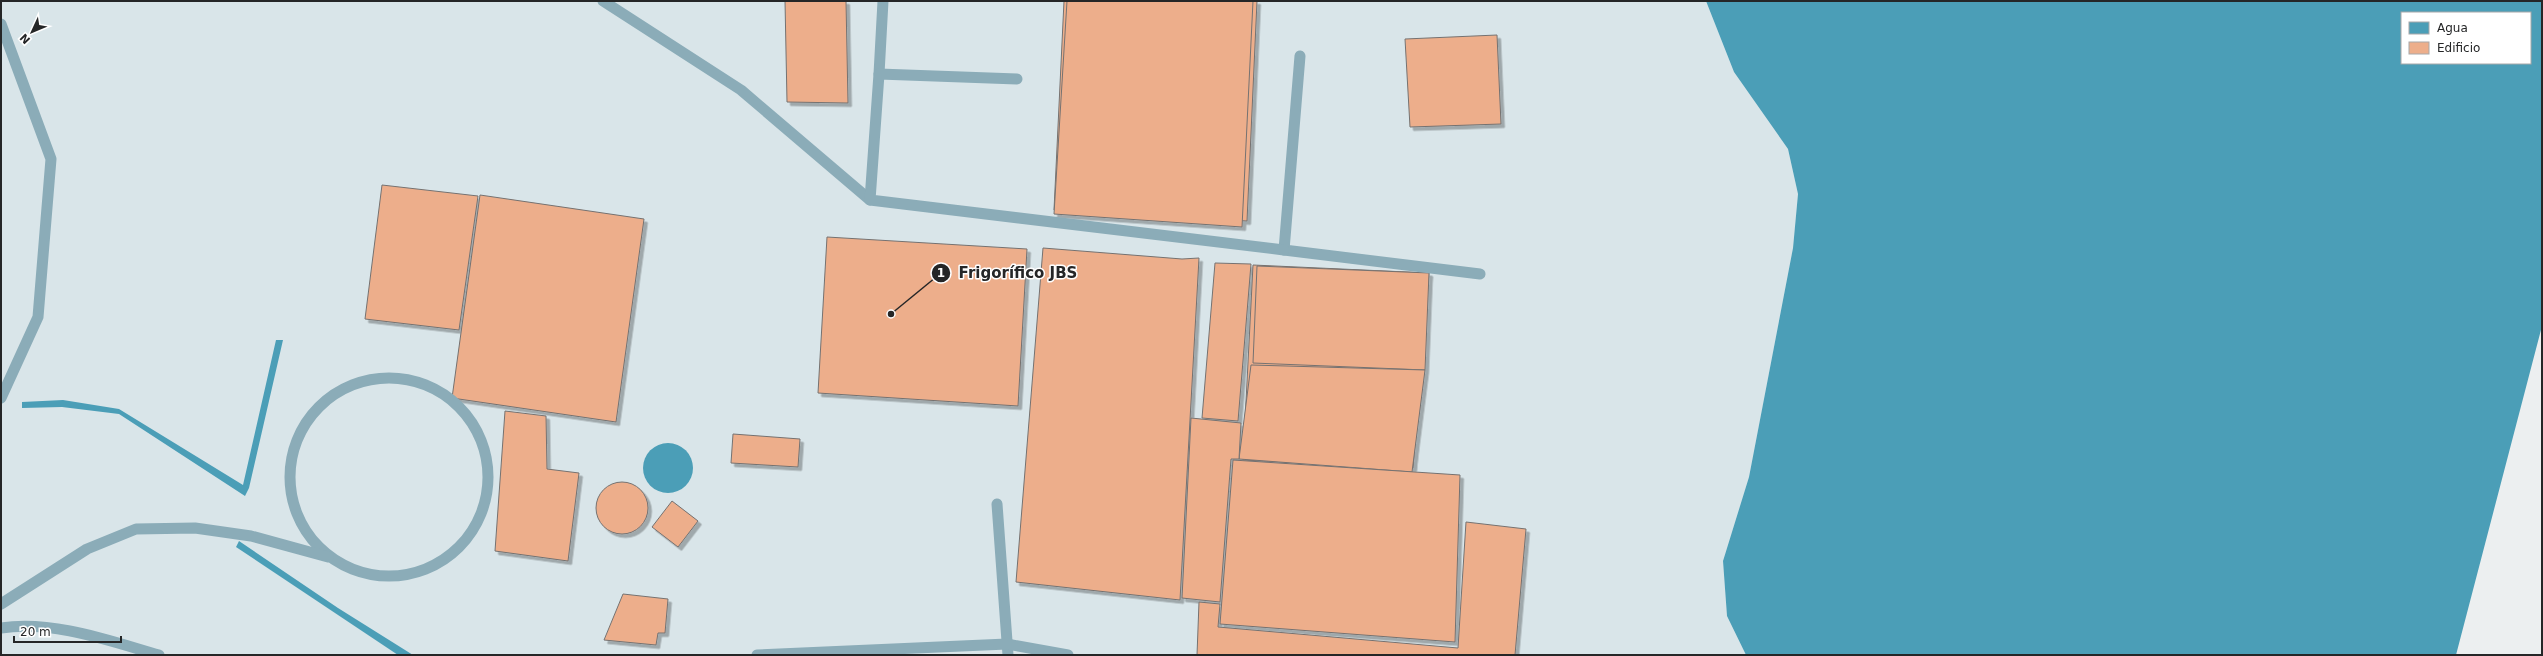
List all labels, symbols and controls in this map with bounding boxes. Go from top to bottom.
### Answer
north arrow [12,12,52,52]
legend [2401,12,2531,64]
text: Agua [2437,21,2468,35]
text: N [17,31,33,46]
text: Edificio [2437,41,2480,55]
callout: Frigorífico JBS [931,259,1086,286]
text: Frigorífico JBS [959,264,1077,282]
text: 1 [937,266,945,280]
scale bar [14,618,121,644]
text: 20 m [20,625,51,639]

